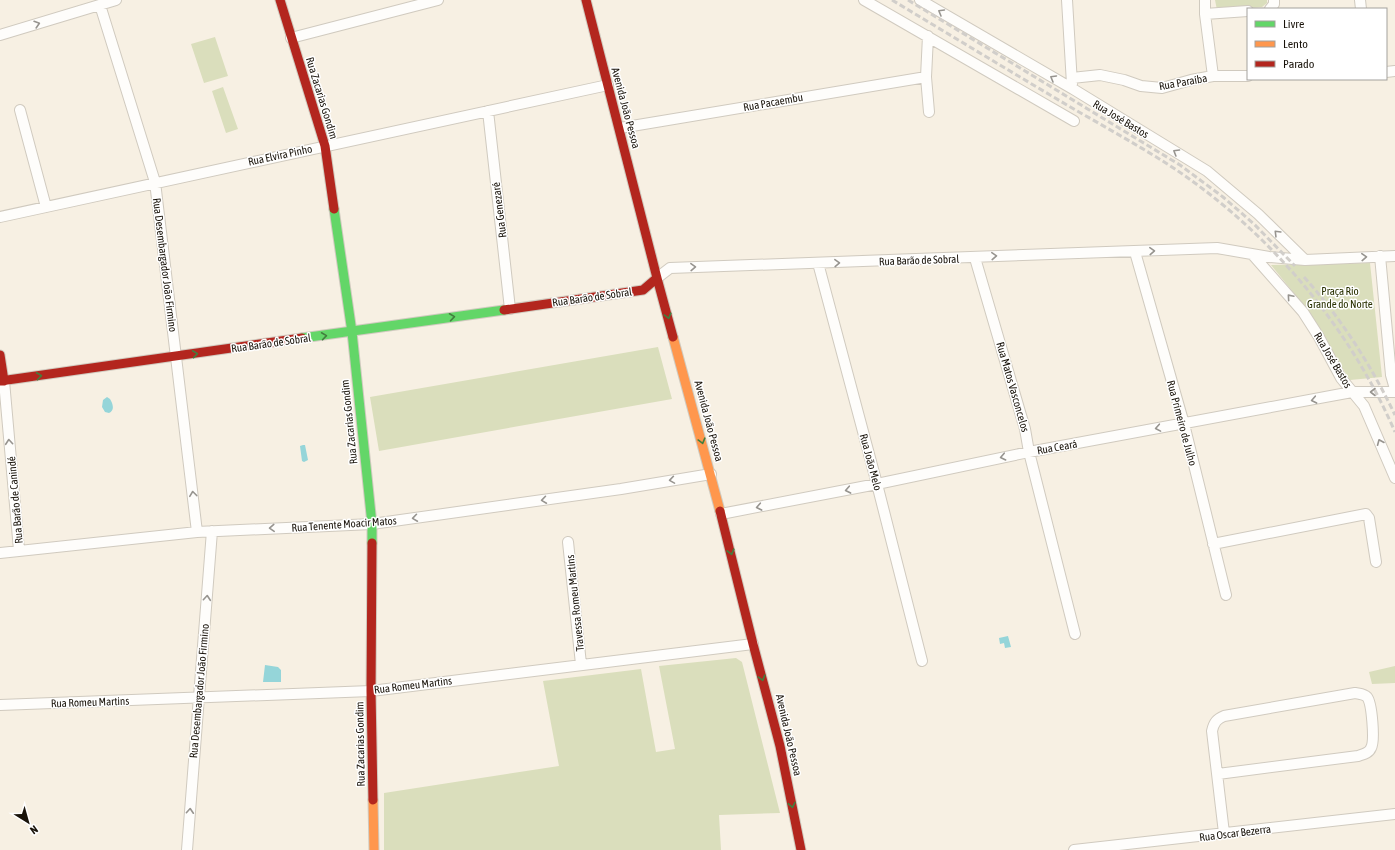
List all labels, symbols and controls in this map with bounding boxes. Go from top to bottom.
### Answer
legend [1247,8,1387,80]
one-way arrow [938,9,945,17]
text: Livre [1283,17,1304,31]
one-way arrow [34,20,41,29]
text: Lento [1283,37,1308,51]
street label: Rua Zacarias Gondim [304,56,340,140]
text: Parado [1283,57,1315,71]
street label: Avenida João Pessoa [609,66,643,150]
street label: Rua Paraíba [1158,72,1208,92]
one-way arrow [1050,75,1057,82]
street label: Rua Pacaembu [742,91,804,113]
street label: Rua José Bastos [1091,98,1151,140]
street label: Rua Elvira Pinho [247,142,313,168]
one-way arrow [1173,149,1180,157]
street label: Rua Genezaré [490,182,508,238]
street label: Rua Desembargador João Firmino [151,197,179,333]
one-way arrow [1274,230,1282,238]
one-way arrow [1149,247,1155,256]
one-way arrow [991,252,997,261]
one-way arrow [1361,252,1367,261]
street label: Rua Barão de Sobral [879,253,959,267]
one-way arrow [834,259,840,267]
one-way arrow [690,263,696,271]
street label: Rua Barão de Sobral [551,285,633,309]
park label: Praça Rio Grande do Norte [1307,285,1373,310]
one-way arrow [1287,294,1294,302]
one-way arrow [663,312,672,319]
one-way arrow [449,313,456,322]
street label: Rua José Bastos [1312,330,1354,390]
street label: Rua Barão de Sobral [230,331,312,355]
one-way arrow [321,332,327,341]
street label: Rua Matos Vasconcelos [994,341,1032,434]
one-way arrow [192,350,198,359]
one-way arrow [36,372,42,381]
street label: Rua Zacarias Gondim [339,379,359,465]
street label: Avenida João Pessoa [692,379,726,463]
street label: Rua Primeiro de Julho [1165,379,1199,467]
one-way arrow [1370,388,1376,396]
one-way arrow [1311,395,1317,403]
one-way arrow [1155,424,1161,432]
street label: Rua João Melo [858,432,884,492]
one-way arrow [697,438,706,445]
street label: Rua Ceará [1036,438,1078,456]
one-way arrow [5,439,14,445]
one-way arrow [1376,439,1384,446]
one-way arrow [1000,453,1006,461]
street label: Rua Barão de Canindé [5,456,25,544]
one-way arrow [669,476,676,484]
one-way arrow [845,485,851,493]
one-way arrow [188,491,197,497]
one-way arrow [541,495,547,504]
one-way arrow [756,502,763,511]
one-way arrow [412,513,418,522]
street label: Rua Tenente Moacir Matos [291,514,397,534]
one-way arrow [269,524,275,533]
one-way arrow [726,549,734,556]
street label: Travessa Romeu Martins [564,554,586,652]
one-way arrow [202,595,211,601]
street label: Rua Desembargador João Firmino [187,623,211,759]
street label: Rua Romeu Martins [373,674,453,696]
one-way arrow [757,675,766,682]
street label: Avenida João Pessoa [774,693,804,777]
street label: Rua Romeu Martins [51,695,129,709]
street label: Rua Zacarias Gondim [353,701,367,787]
north arrow [8,802,48,842]
one-way arrow [787,802,796,808]
one-way arrow [185,808,194,814]
text: N [28,823,40,837]
street label: Rua Oscar Bezerra [1198,823,1272,843]

